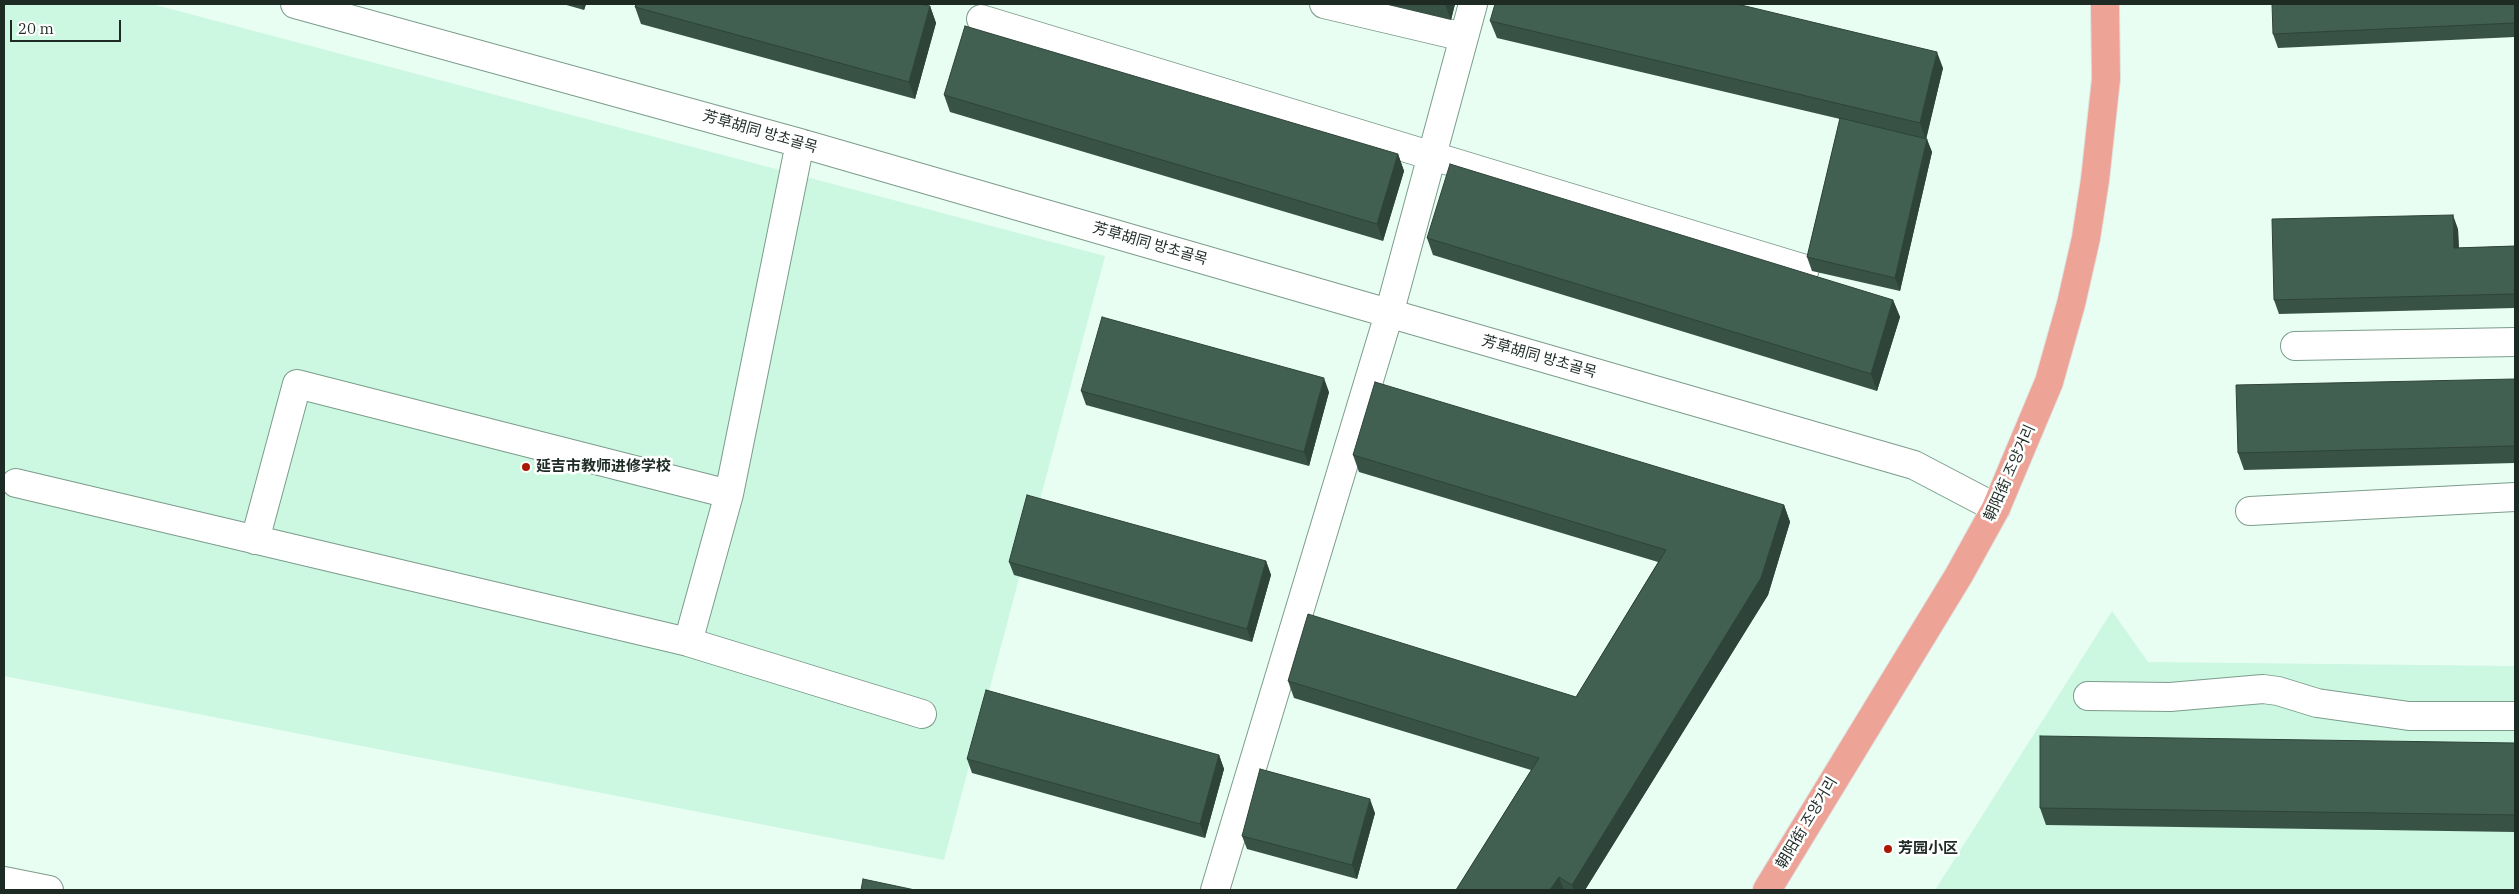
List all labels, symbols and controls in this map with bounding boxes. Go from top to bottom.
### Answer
scale bar [12,10,124,42]
text: 20 m [18,19,54,38]
street label: 芳草胡同 방초골목 [700,107,820,157]
street label: 芳草胡同 방초골목 [1090,219,1210,269]
street label: 芳草胡同 방초골목 [1479,332,1599,382]
street label: 朝阳街 조양거리 [1981,422,2039,524]
place label: 延吉市教师进修学校 [536,458,671,476]
marker: 延吉市教师进修学校 [520,461,532,473]
street label: 朝阳街 조양거리 [1773,774,1841,872]
place label: 芳园小区 [1898,840,1958,858]
marker: 芳园小区 [1882,843,1894,855]

